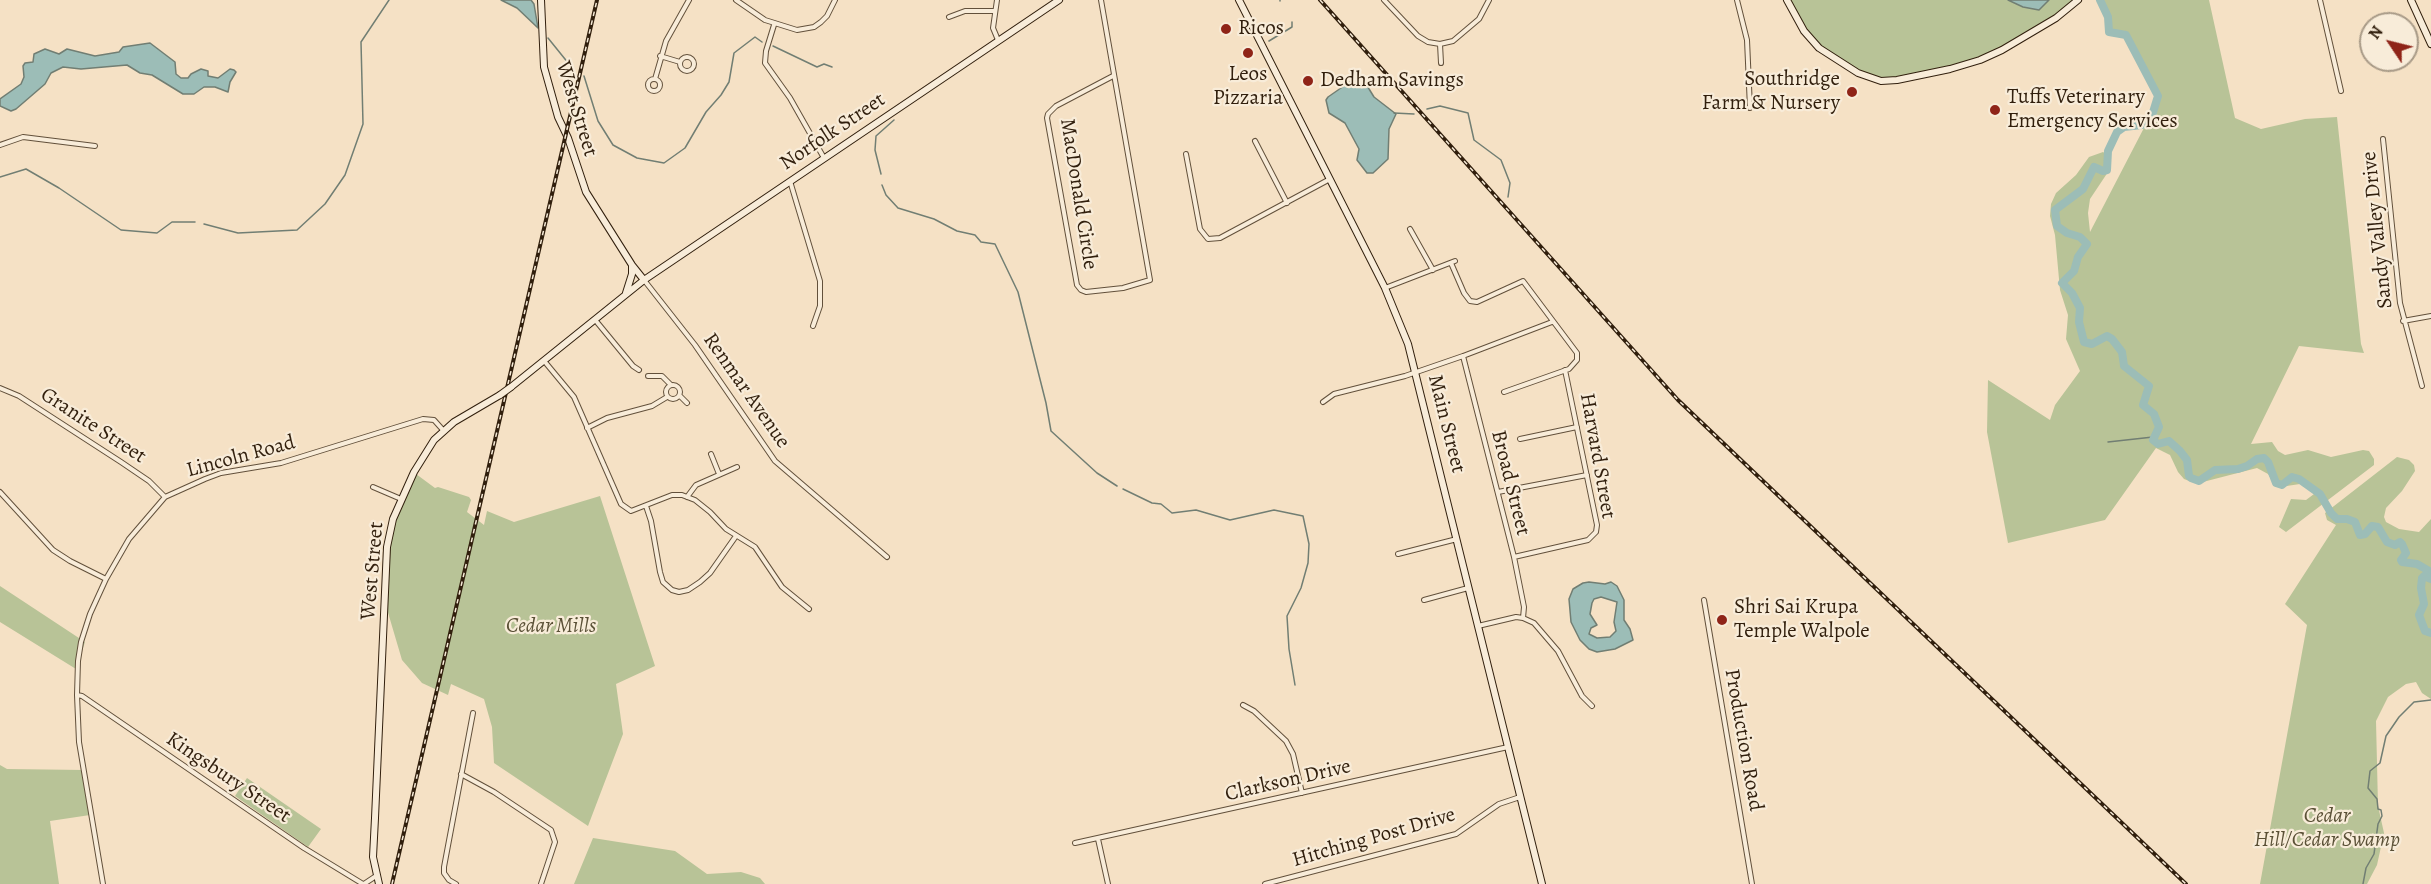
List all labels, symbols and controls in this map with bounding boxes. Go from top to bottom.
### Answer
north arrow [2359,12,2419,72]
place label: Ricos [1238,16,1284,42]
marker: Ricos [1219,22,1233,36]
text: N [2364,22,2388,44]
marker: Leos Pizzaria [1241,46,1255,60]
street label: West Street [550,58,602,160]
place label: Leos Pizzaria [1213,62,1283,112]
place label: Southridge Farm & Nursery [1702,67,1840,117]
place label: Dedham Savings [1320,68,1464,94]
marker: Dedham Savings [1301,74,1315,88]
marker: Southridge Farm & Nursery [1845,85,1859,99]
place label: Tuffs Veterinary Emergency Services [2007,85,2178,135]
street label: Norfolk Street [776,88,890,176]
marker: Tuffs Veterinary Emergency Services [1988,103,2002,117]
street label: MacDonald Circle [1054,117,1102,271]
street label: Sandy Valley Drive [2357,150,2399,310]
street label: Renmar Avenue [697,328,795,454]
street label: Main Street [1422,372,1470,476]
street label: Granite Street [35,383,151,469]
street label: Harvard Street [1574,391,1620,521]
street label: Broad Street [1485,428,1535,538]
street label: Lincoln Road [184,430,298,484]
street label: West Street [356,521,390,621]
place label: Shri Sai Krupa Temple Walpole [1734,595,1870,645]
marker: Shri Sai Krupa Temple Walpole [1715,613,1729,627]
park label: Cedar Mills [506,614,596,640]
street label: Production Road [1718,667,1768,813]
street label: Kingsbury Street [161,727,295,829]
street label: Clarkson Drive [1223,754,1353,808]
street label: Hitching Post Drive [1290,803,1458,873]
park label: Cedar Hill/Cedar Swamp [2254,804,2400,854]

